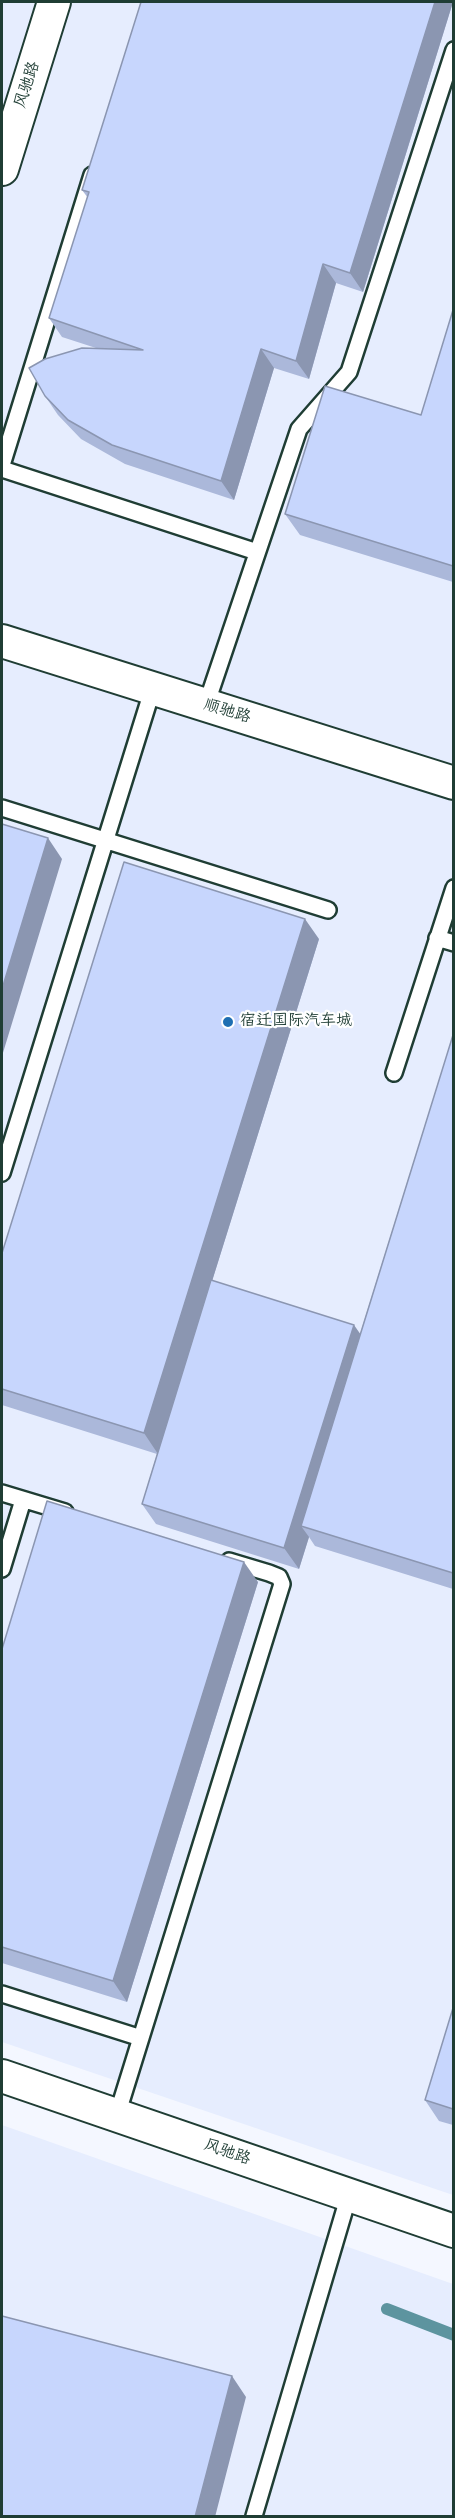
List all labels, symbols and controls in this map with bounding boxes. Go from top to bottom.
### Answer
street label: 风驰路 [11,59,45,111]
street label: 顺驰路 [201,696,253,728]
place label: 宿迁国际汽车城 [240,1012,352,1032]
marker: 宿迁国际汽车城 [221,1015,235,1029]
street label: 风驰路 [201,2136,253,2170]

